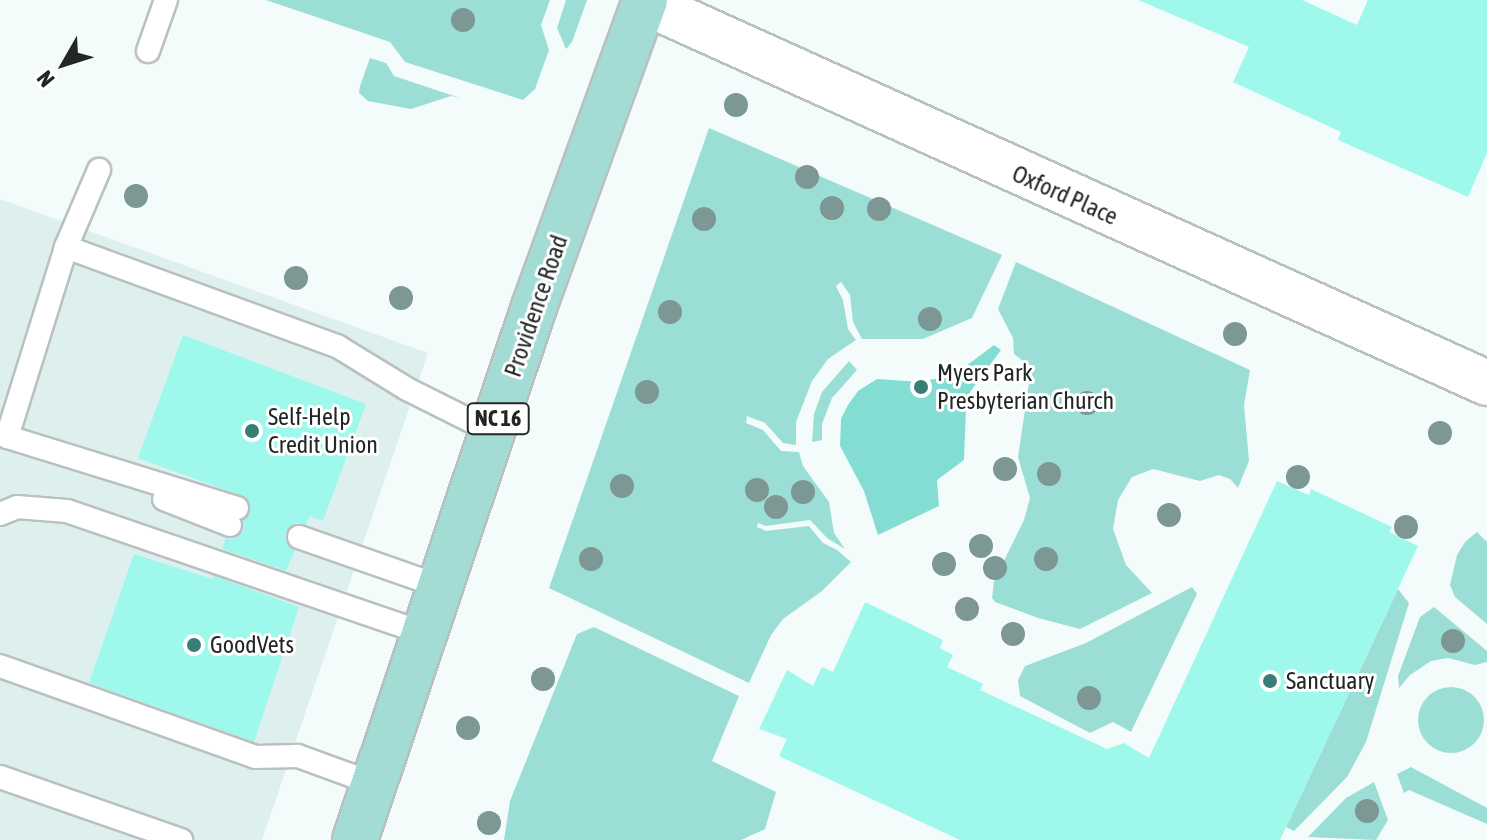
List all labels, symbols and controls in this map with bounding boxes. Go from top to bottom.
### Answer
north arrow [24,24,104,104]
text: N [31,66,60,92]
street label: Oxford Place [1008,159,1122,231]
street label: Providence Road [498,231,574,381]
place label: Myers Park Presbyterian Church [937,359,1114,415]
marker: Myers Park Presbyterian Church [912,378,930,396]
road number: NC 16 [466,401,530,437]
place label: Self-Help Credit Union [268,403,378,459]
marker: Self-Help Credit Union [243,422,261,440]
place label: GoodVets [210,631,294,659]
marker: GoodVets [185,636,203,654]
place label: Sanctuary [1286,667,1374,695]
marker: Sanctuary [1261,672,1279,690]

